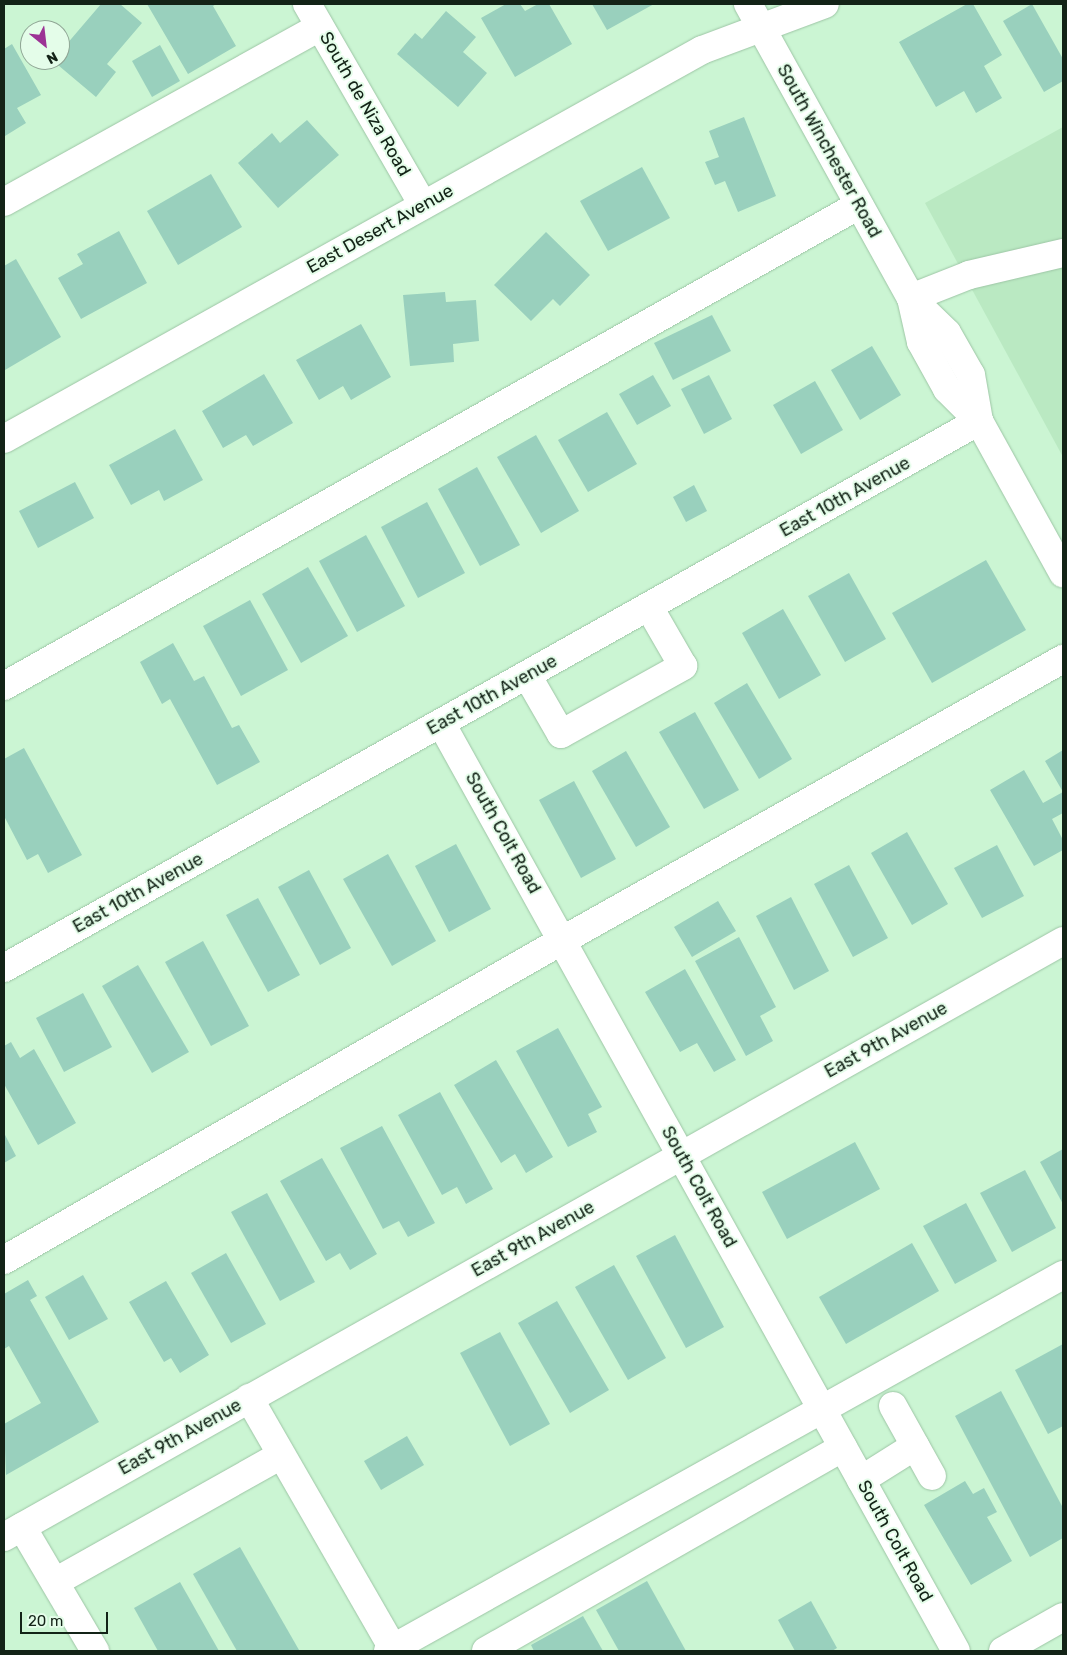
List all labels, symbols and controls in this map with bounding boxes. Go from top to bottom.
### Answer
north arrow [20,20,70,70]
street label: South de Niza Road [315,28,415,180]
text: N [44,48,61,68]
street label: South Winchester Road [772,60,886,242]
street label: East Desert Avenue [303,180,457,278]
street label: East 10th Avenue [776,452,914,542]
street label: East 10th Avenue [423,650,561,740]
street label: South Colt Road [461,768,545,898]
street label: East 10th Avenue [69,848,207,938]
street label: East 9th Avenue [821,997,951,1083]
street label: South Colt Road [657,1122,741,1252]
street label: East 9th Avenue [468,1196,598,1282]
street label: East 9th Avenue [115,1394,245,1480]
street label: South Colt Road [853,1476,937,1606]
scale bar [22,1602,110,1634]
text: 20 m [28,1612,63,1630]

